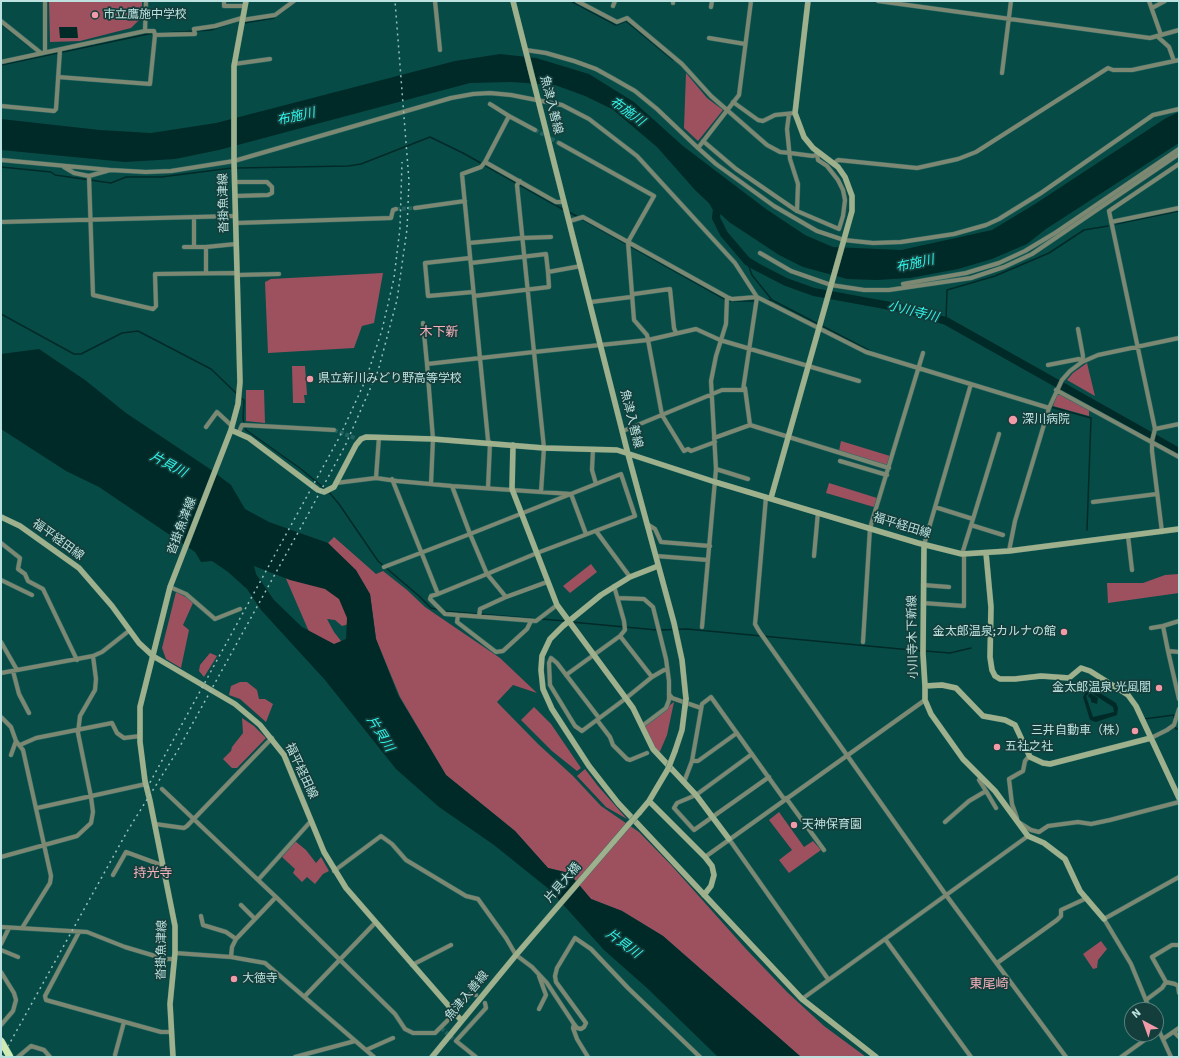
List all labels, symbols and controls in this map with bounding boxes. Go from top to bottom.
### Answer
place label: 市立鷹施中学校 [103,8,187,22]
marker: 市立鷹施中学校 [90,10,100,20]
street label: 魚津入善線 [537,74,565,136]
water label: 布施川 [607,94,647,130]
water label: 布施川 [275,105,317,129]
street label: 沓掛魚津線 [216,173,232,233]
water label: 布施川 [894,252,936,276]
water label: 小川寺川 [886,298,940,326]
district label: 木下新 [420,325,458,341]
place label: 県立新川みどり野高等学校 [318,372,462,386]
marker: 県立新川みどり野高等学校 [305,374,315,384]
street label: 魚津入善線 [617,388,645,450]
place label: 深川病院 [1022,413,1070,427]
marker: 深川病院 [1007,414,1019,426]
water label: 片貝川 [147,449,189,481]
street label: 沓掛魚津線 [165,495,199,557]
street label: 福平経田線 [871,510,933,542]
street label: 福平経田線 [29,517,87,563]
street label: 小川寺木下新線 [905,595,921,679]
place label: 金太郎温泉;カルナの館 [933,625,1056,639]
marker: 金太郎温泉;カルナの館 [1059,627,1069,637]
place label: 金太郎温泉 光風閣 [1052,681,1151,695]
marker: 金太郎温泉 光風閣 [1154,683,1164,693]
water label: 片貝川 [363,713,397,755]
place label: 三井自動車（株） [1031,724,1127,738]
marker: 三井自動車（株） [1130,726,1140,736]
place label: 五社之社 [1005,740,1053,754]
street label: 福平経田線 [282,741,320,801]
marker: 五社之社 [992,742,1002,752]
place label: 天神保育園 [802,818,862,832]
marker: 天神保育園 [789,820,799,830]
street label: 片貝大橋 [542,860,584,906]
district label: 持光寺 [134,866,172,882]
street label: 沓掛魚津線 [154,920,170,980]
water label: 片貝川 [603,926,643,962]
street label: 魚津入善線 [442,968,492,1024]
place label: 大徳寺 [242,972,278,986]
marker: 大徳寺 [229,974,239,984]
district label: 東尾崎 [970,977,1008,993]
north arrow [1124,1002,1164,1042]
text: N [1129,1006,1144,1021]

